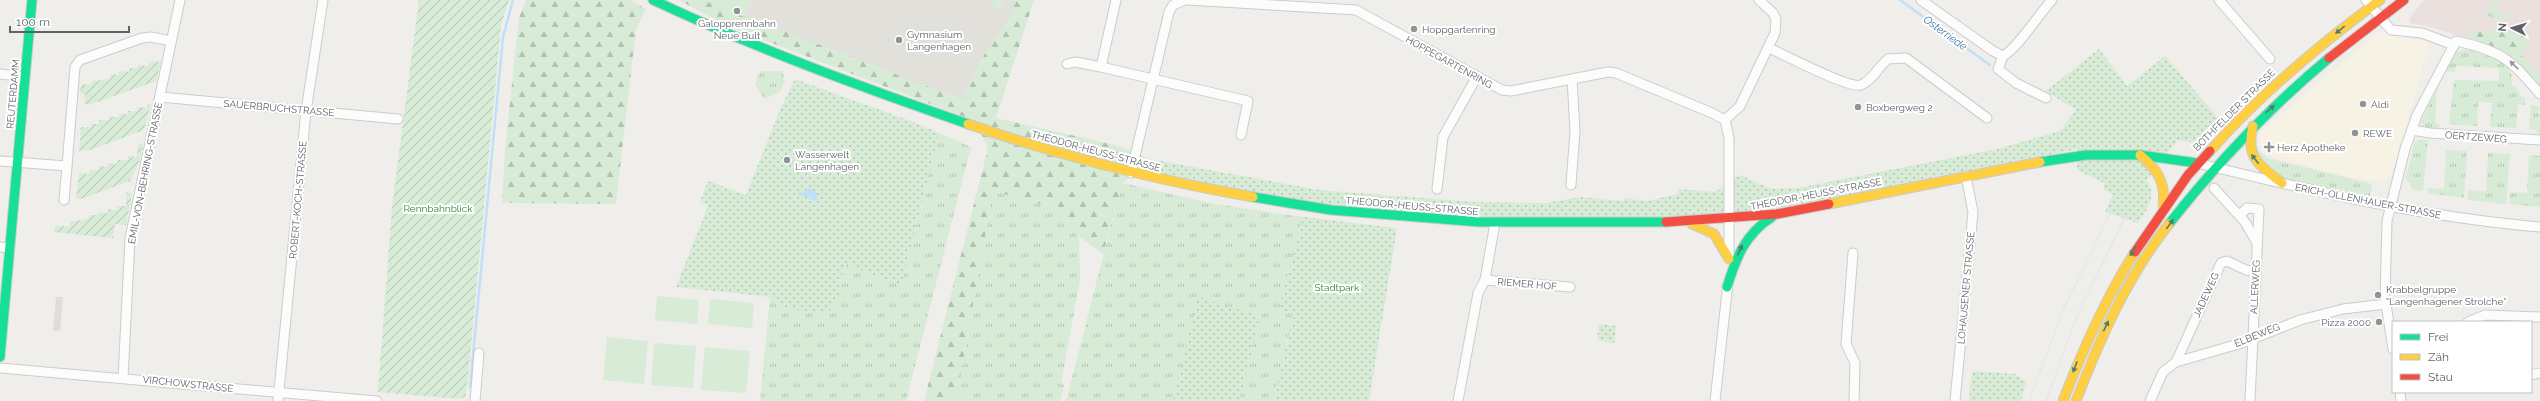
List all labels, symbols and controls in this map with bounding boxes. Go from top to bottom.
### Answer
marker: Galopprennbahn Neue Bult [732,6,742,16]
scale bar [10,8,129,34]
north arrow [2492,8,2532,48]
water label: Osterriede [1921,13,1969,53]
text: 100 m [16,15,50,29]
place label: Galopprennbahn Neue Bult [698,18,776,41]
text: N [2496,22,2509,32]
marker: Hoppgartenring [1409,24,1419,34]
place label: Hoppgartenring [1422,24,1495,35]
one-way arrow [2334,26,2345,34]
place label: Gymnasium Langenhagen [907,29,971,52]
street label: HOPPEGARTENRING [1404,34,1494,90]
marker: Gymnasium Langenhagen [894,35,904,45]
street label: REUTERDAMM [4,59,22,129]
one-way arrow [2509,60,2519,70]
street label: BOTHFELDER STRASSE [2191,67,2277,153]
street label: SAUERBRUCHSTRASSE [223,98,335,118]
marker: Aldi [2358,99,2368,109]
place label: Aldi [2371,99,2389,110]
street label: EMIL-VON-BEHRING-STRASSE [126,101,164,245]
marker: Boxbergweg 2 [1853,102,1863,112]
place label: Boxbergweg 2 [1866,102,1933,113]
one-way arrow [2265,105,2275,114]
street label: THEODOR-HEUSS-STRASSE [1030,128,1162,174]
marker: REWE [2350,128,2360,138]
place label: REWE [2363,128,2392,139]
street label: OERTZEWEG [2445,129,2507,145]
street label: ROBERT-KOCH-STRASSE [287,141,309,259]
marker: Herz Apotheke [2264,142,2274,152]
place label: Herz Apotheke [2277,142,2346,153]
place label: Wasserwelt Langenhagen [795,149,859,172]
one-way arrow [2251,154,2259,165]
marker: Wasserwelt Langenhagen [782,155,792,165]
street label: THEODOR-HEUSS-STRASSE [1750,176,1882,212]
street label: ERICH-OLLENHAUER-STRASSE [2294,181,2442,221]
street label: THEODOR-HEUSS-STRASSE [1345,195,1479,217]
park label: Rennbahnblick [403,203,473,214]
one-way arrow [2166,219,2174,230]
street label: LOHAUSENER STRASSE [1956,231,1976,345]
one-way arrow [1737,244,1743,256]
one-way arrow [2129,246,2137,257]
street label: ALLERWEG [2248,260,2262,314]
street label: JADEWEG [2191,271,2221,319]
street label: RIEMER HOF [1497,276,1557,292]
park label: Stadtpark [1315,282,1360,293]
place label: Krabbelgruppe "Langenhagener Strolche" [2386,284,2506,307]
marker: Krabbelgruppe "Langenhagener Strolche" [2373,290,2383,300]
place label: Pizza 2000 [2321,317,2371,328]
marker: Pizza 2000 [2374,317,2384,327]
one-way arrow [2103,320,2109,332]
street label: ELBEWEG [2233,321,2281,349]
legend [2392,321,2532,393]
text: Frei [2428,330,2448,344]
text: Zäh [2428,350,2449,364]
one-way arrow [2071,362,2077,374]
text: Stau [2428,370,2453,384]
street label: VIRCHOWSTRASSE [142,374,234,394]

